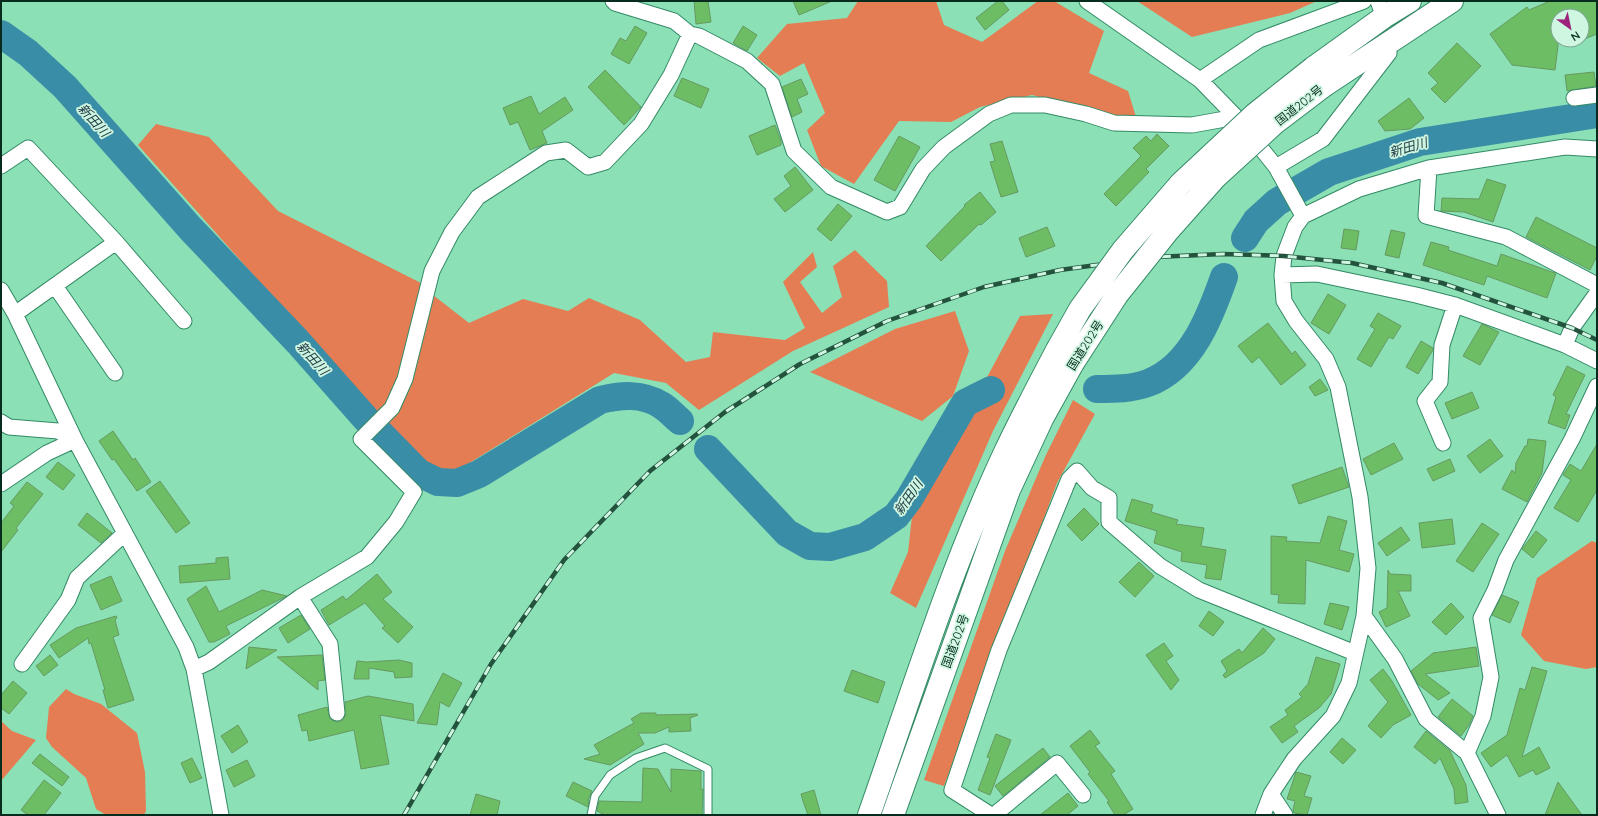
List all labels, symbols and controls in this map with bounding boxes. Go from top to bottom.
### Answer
north arrow [1550,8,1590,48]
text: N [1568,28,1583,44]
street label: 国道202号 [1272,82,1326,128]
water label: 新田川 [75,100,114,141]
water label: 新田川 [1387,133,1431,160]
street label: 国道202号 [1064,317,1106,373]
water label: 新田川 [294,338,333,379]
water label: 新田川 [890,475,927,518]
street label: 国道202号 [938,612,972,670]

